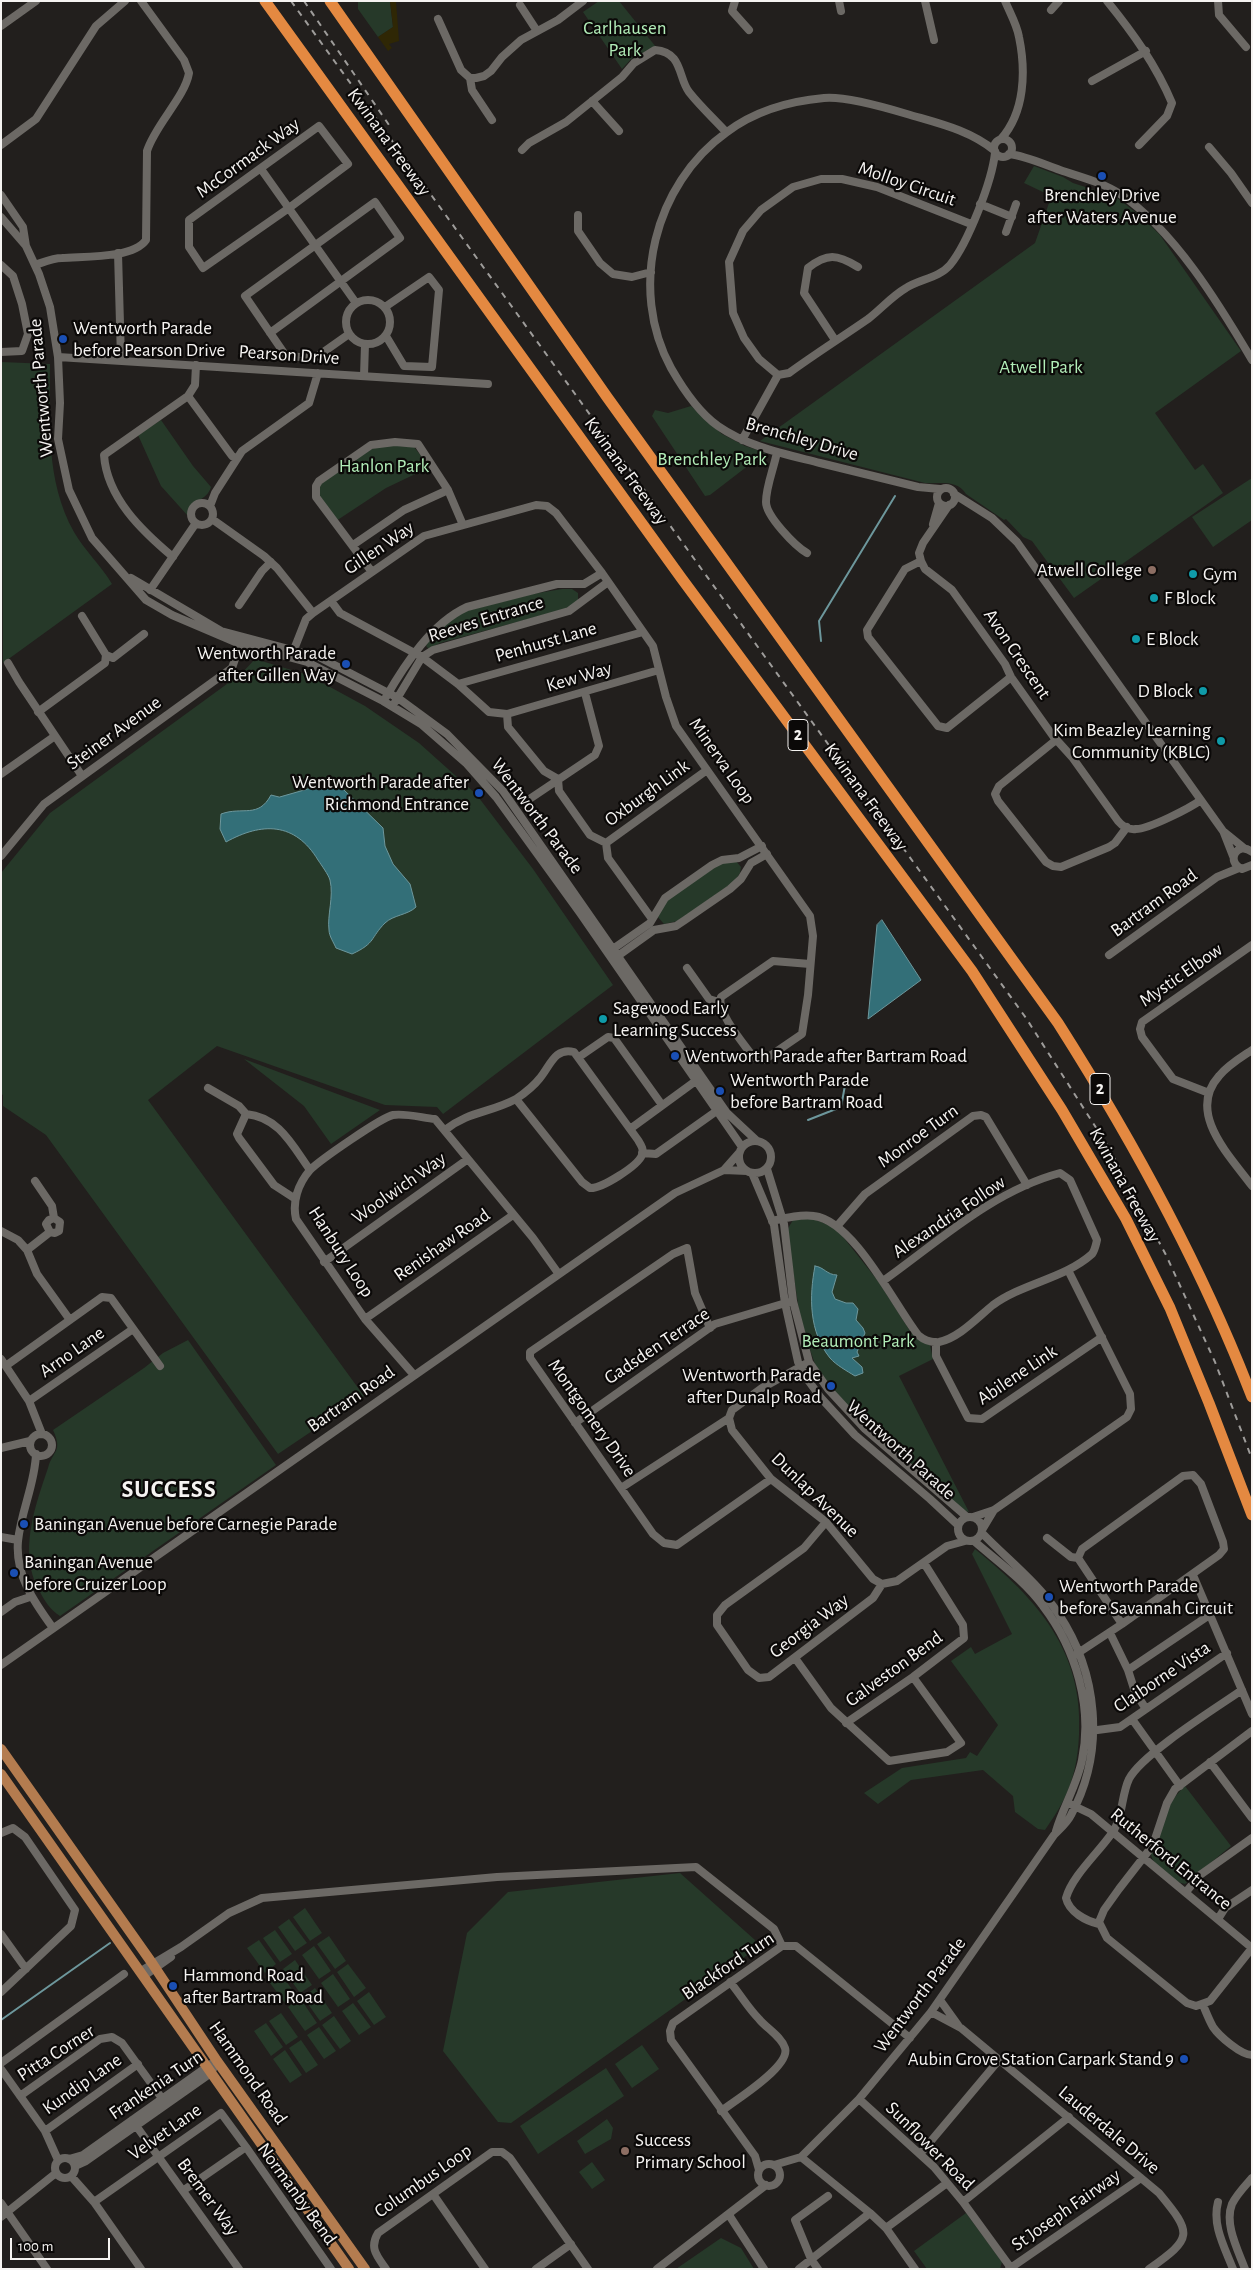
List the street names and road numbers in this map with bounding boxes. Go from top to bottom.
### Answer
street label: Kwinana Freeway [342,84,436,200]
street label: McCormack Way [192,113,304,203]
street label: Molloy Circuit [855,157,959,211]
street label: Wentworth Parade [24,318,58,458]
street label: Pearson Drive [238,340,340,370]
street label: Brenchley Drive [743,412,861,466]
street label: Kwinana Freeway [579,413,673,529]
street label: Gillen Way [340,516,418,580]
street label: Reeves Entrance [426,591,546,647]
street label: Avon Crescent [979,605,1055,703]
street label: Penhurst Lane [493,617,599,667]
street label: Kew Way [544,657,614,697]
street label: Steiner Avenue [62,691,166,775]
street label: Minerva Loop [684,713,760,809]
road number: 2 [788,720,808,750]
street label: Kwinana Freeway [819,739,913,855]
street label: Wentworth Parade [486,754,588,878]
street label: Oxburgh Link [600,755,694,831]
street label: Bartram Road [1106,864,1202,942]
street label: Mystic Elbow [1135,938,1227,1012]
road number: 2 [1090,1074,1110,1104]
street label: Monroe Turn [873,1099,963,1173]
street label: Kwinana Freeway [1084,1124,1166,1246]
street label: Woolwich Way [347,1147,451,1229]
street label: Alexandria Follow [888,1171,1010,1263]
street label: Hanbury Loop [303,1202,379,1302]
street label: Renishaw Road [390,1203,494,1287]
street label: Gadsden Terrace [600,1302,714,1390]
street label: Arno Lane [35,1321,109,1383]
street label: Abilene Link [973,1340,1061,1410]
street label: Montgomery Drive [543,1355,641,1481]
street label: Bartram Road [303,1361,399,1437]
street label: Wentworth Parade [842,1395,960,1505]
street label: Dunlap Avenue [766,1447,864,1543]
street label: Georgia Way [765,1589,853,1663]
street label: Galveston Bend [841,1626,947,1712]
street label: Claiborne Vista [1109,1636,1215,1718]
street label: Rutherford Entrance [1106,1803,1236,1915]
street label: Blackford Turn [677,1927,779,2005]
street label: Wentworth Parade [869,1933,971,2057]
street label: Hammond Road [204,2017,292,2129]
street label: Pitta Corner [13,2019,99,2087]
street label: Frankenia Turn [105,2045,207,2125]
street label: Kundip Lane [38,2048,126,2120]
street label: Lauderdale Drive [1053,2081,1165,2179]
street label: Sunflower Road [881,2097,979,2195]
street label: Velvet Lane [124,2099,206,2165]
street label: Normanby Bend [252,2139,342,2249]
street label: Columbus Loop [370,2139,476,2223]
street label: Bremer Way [172,2154,244,2240]
street label: St Joseph Fairway [1007,2164,1125,2256]

